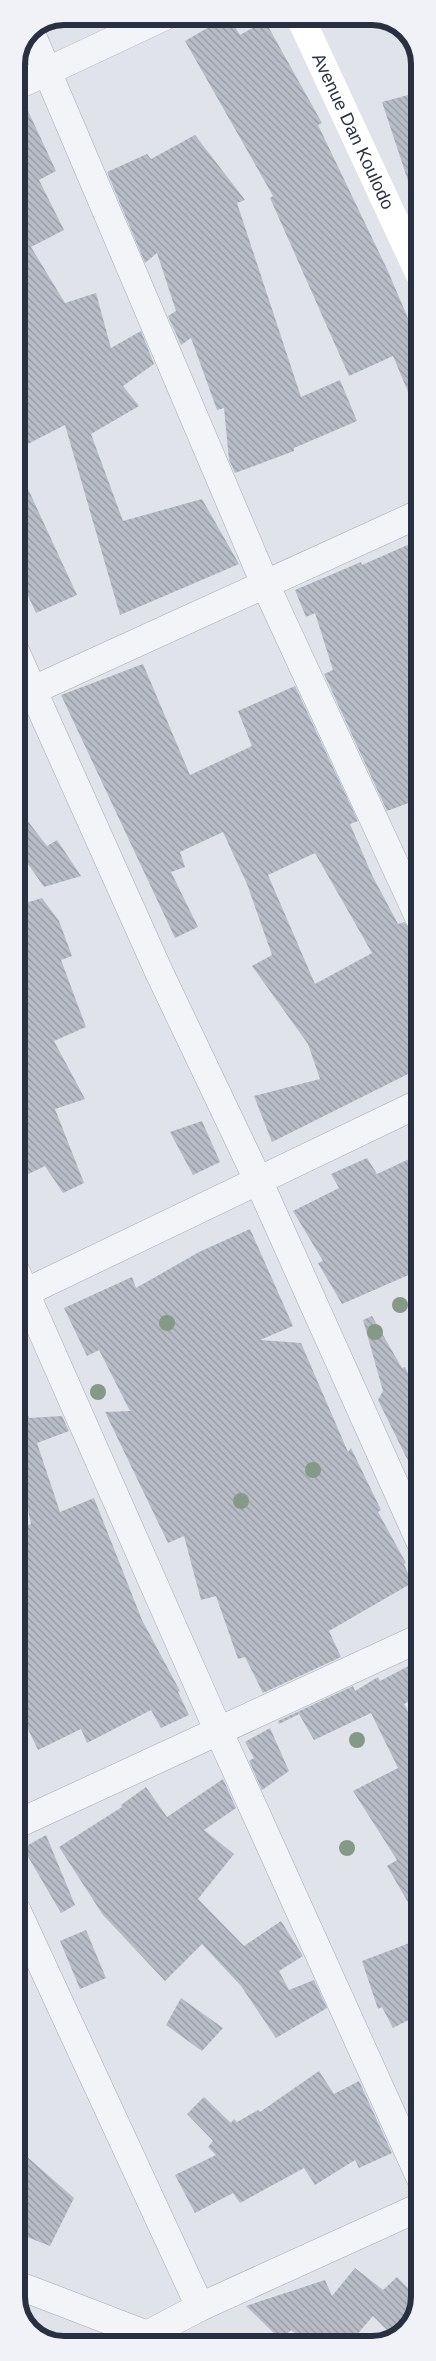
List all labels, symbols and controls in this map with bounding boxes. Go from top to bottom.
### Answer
street label: Avenue Dan Koulodo [308,50,398,213]

